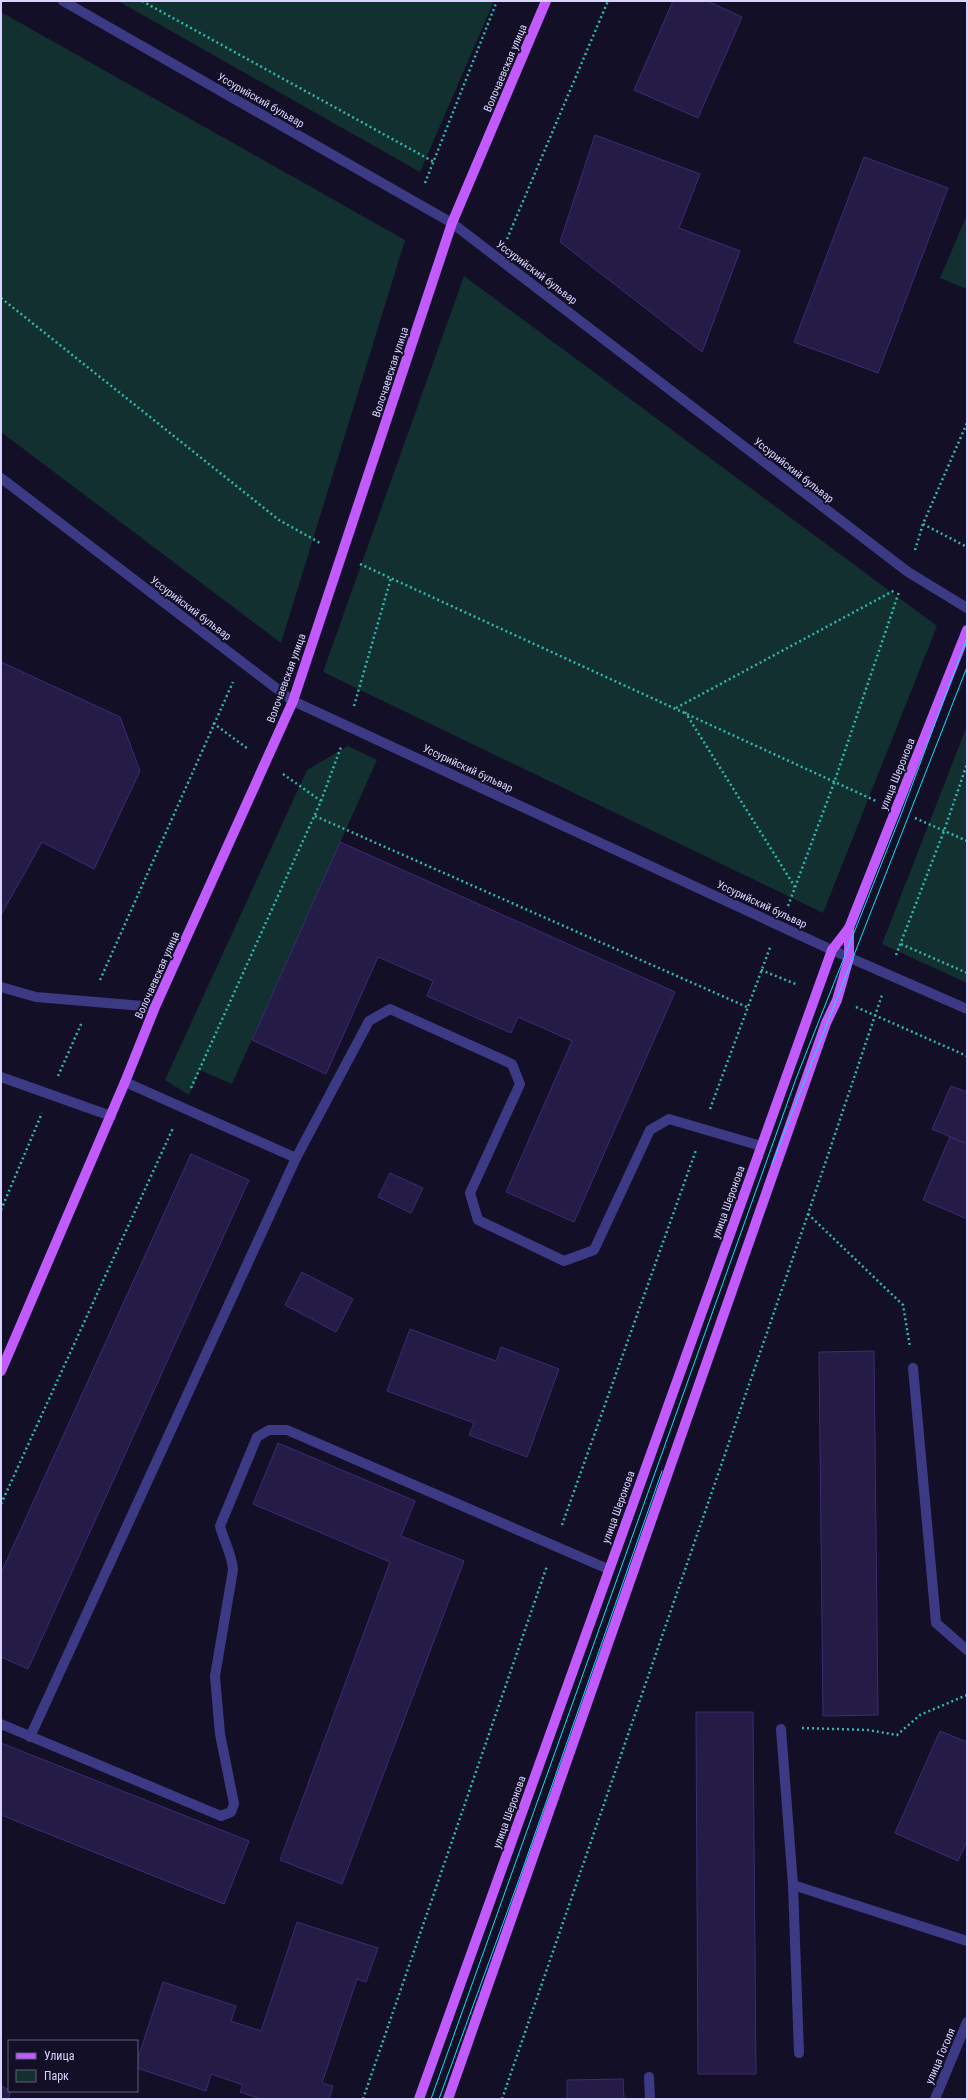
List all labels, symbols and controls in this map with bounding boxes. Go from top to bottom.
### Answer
street label: Волочаевская улица [481,22,530,114]
street label: Уссурийский бульвар [215,70,306,131]
street label: Уссурийский бульвар [494,238,580,307]
street label: Волочаевская улица [370,325,411,419]
street label: Уссурийский бульвар [751,435,836,506]
street label: Уссурийский бульвар [148,574,234,643]
street label: Волочаевская улица [264,632,309,725]
street label: улица Шеронова [877,736,918,812]
street label: Уссурийский бульвар [421,742,515,795]
street label: Уссурийский бульвар [715,878,809,931]
street label: Волочаевская улица [132,930,182,1021]
street label: улица Шеронова [709,1164,748,1240]
street label: улица Шеронова [599,1469,638,1545]
street label: улица Шеронова [490,1774,529,1850]
street label: улица Гоголя [923,2026,958,2086]
legend [8,2040,138,2092]
text: Улица [44,2049,75,2063]
text: Парк [44,2069,69,2083]

